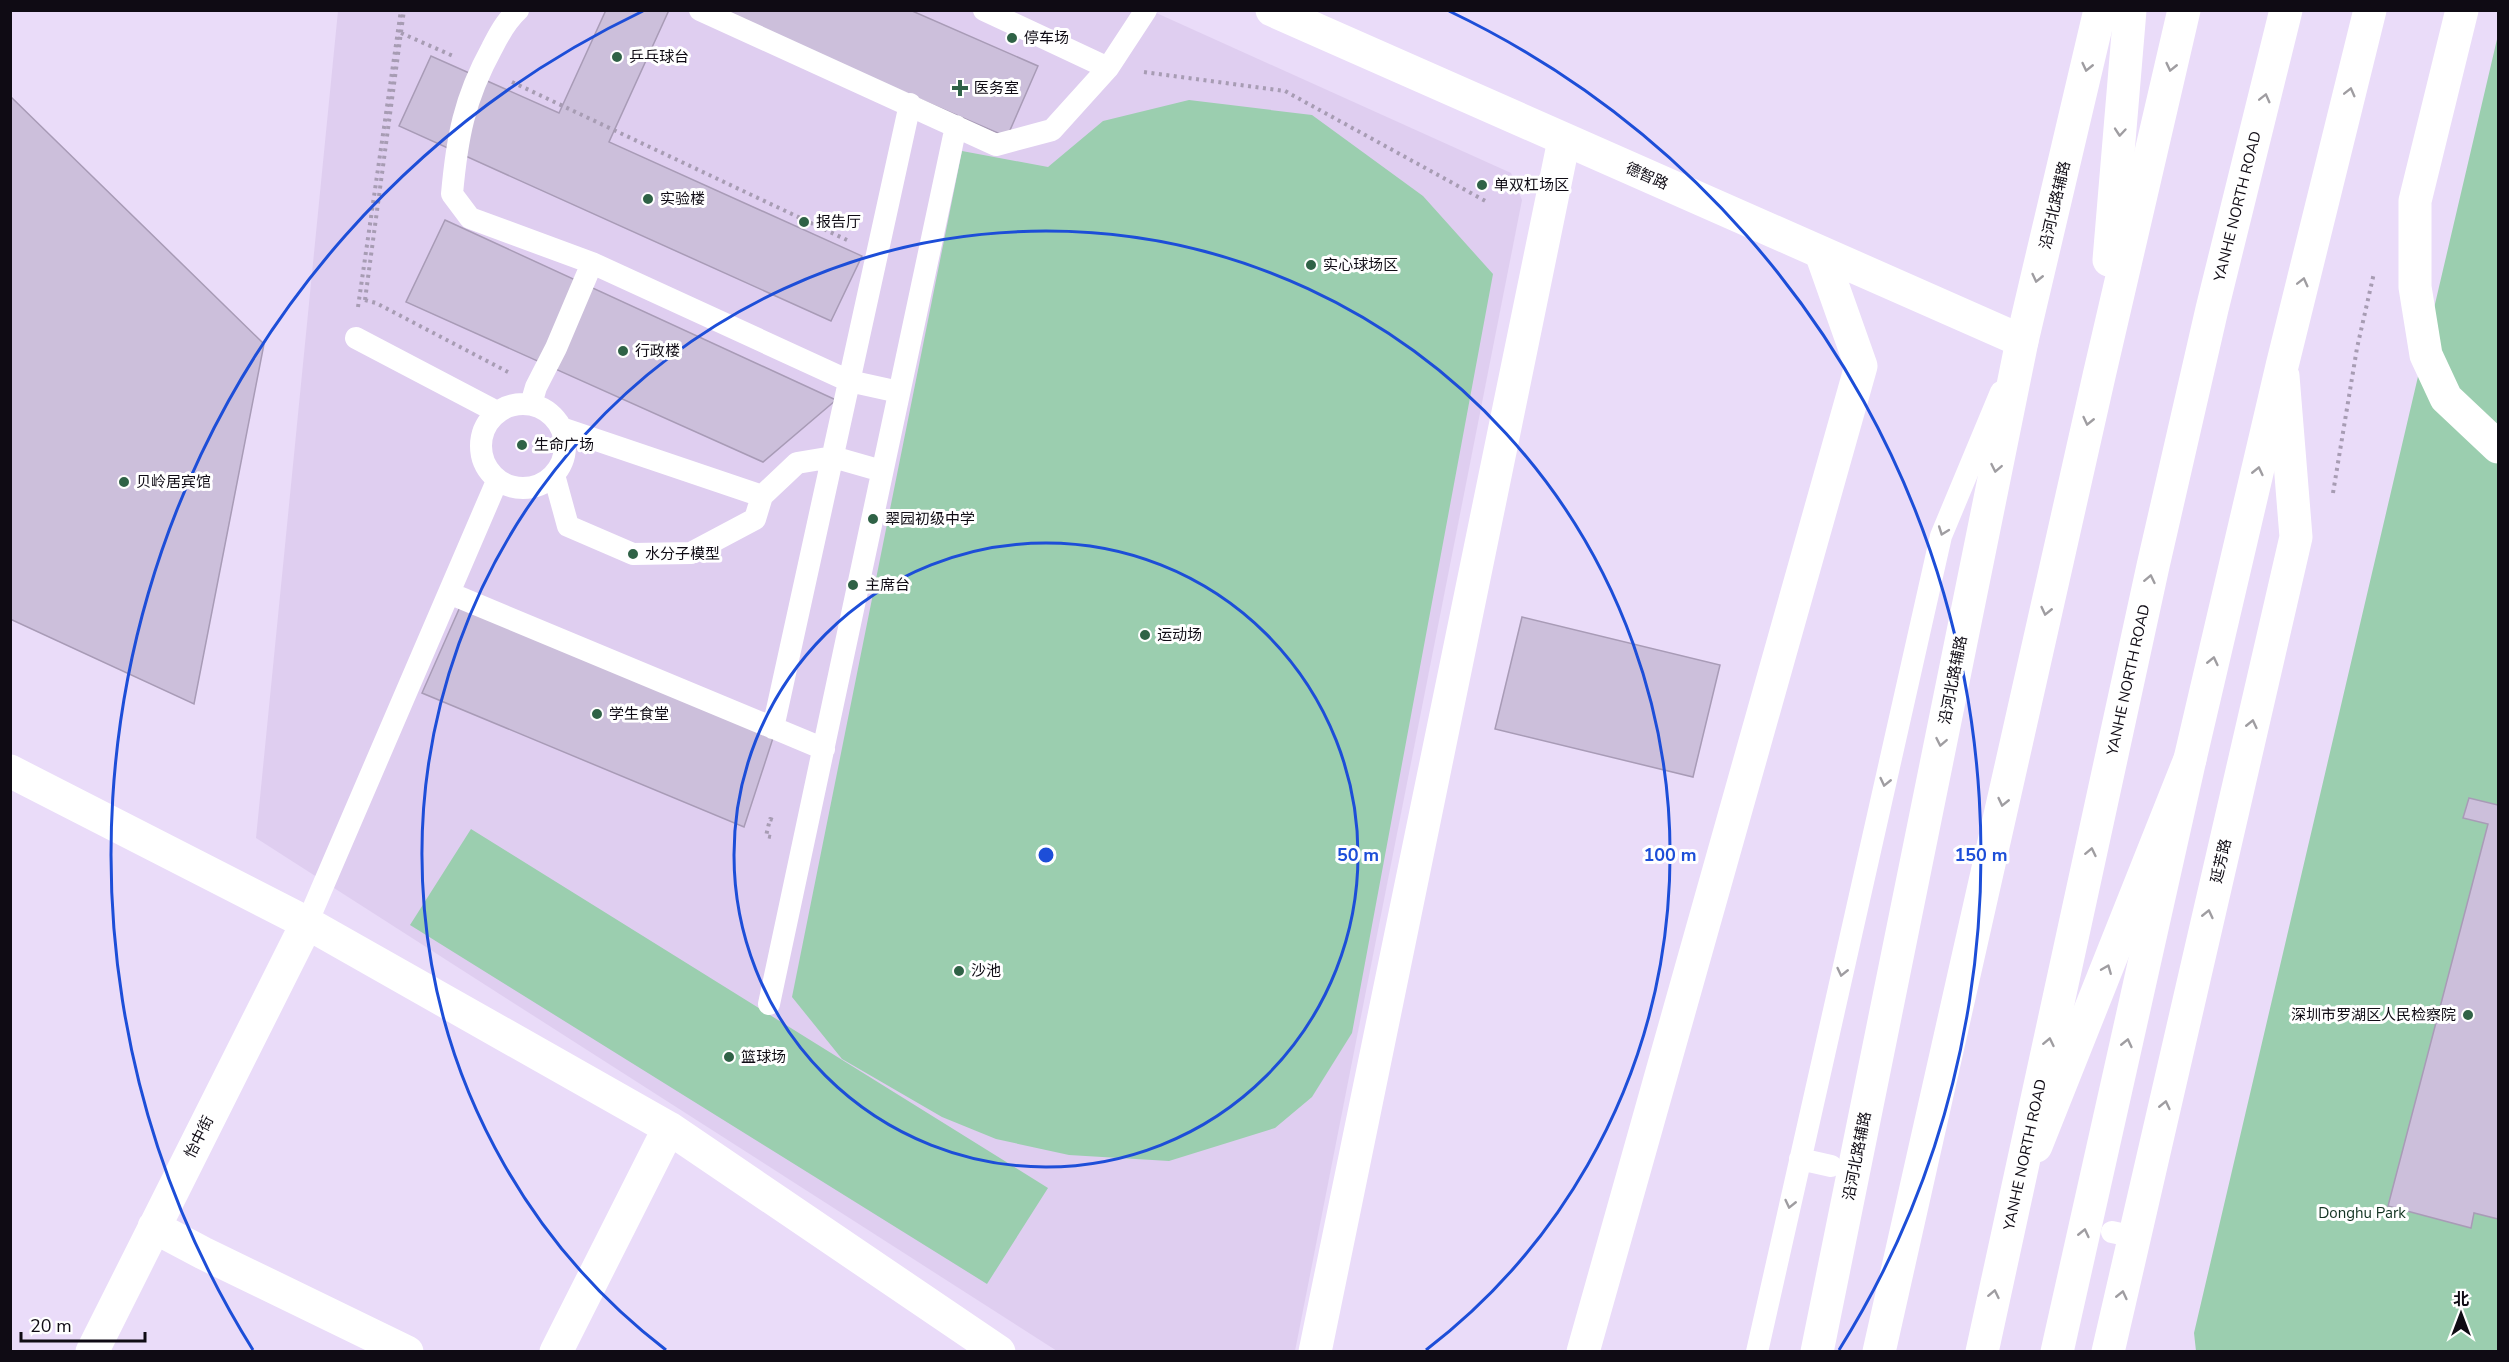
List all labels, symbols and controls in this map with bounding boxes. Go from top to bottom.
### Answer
place label: 停车场 [1024,28,1069,48]
marker: 停车场 [1005,31,1019,45]
place label: 乒乓球台 [629,47,689,67]
marker: 乒乓球台 [610,50,624,64]
one-way arrow [2081,62,2094,72]
one-way arrow [2165,62,2178,72]
place label: 医务室 [974,78,1019,98]
marker: 医务室 [951,79,969,97]
one-way arrow [2342,88,2355,98]
one-way arrow [2257,93,2270,103]
one-way arrow [2114,127,2127,136]
street label: YANHE NORTH ROAD [2209,129,2266,284]
street label: 德智路 [1622,158,1672,194]
street label: 沿河北路辅路 [2035,159,2075,251]
place label: 单双杠场区 [1494,175,1569,195]
marker: 单双杠场区 [1475,178,1489,192]
place label: 实验楼 [660,189,705,209]
marker: 实验楼 [641,192,655,206]
place label: 报告厅 [816,212,861,232]
marker: 报告厅 [797,215,811,229]
place label: 实心球场区 [1323,255,1398,275]
marker: 实心球场区 [1304,258,1318,272]
one-way arrow [2032,272,2045,282]
one-way arrow [2296,277,2308,287]
place label: 行政楼 [635,341,680,361]
marker: 行政楼 [616,344,630,358]
one-way arrow [2083,416,2096,426]
place label: 生命广场 [534,435,594,455]
marker: 生命广场 [515,438,529,452]
one-way arrow [1991,463,2004,473]
one-way arrow [2250,466,2263,476]
place label: 贝岭居宾馆 [136,472,211,492]
marker: 贝岭居宾馆 [117,475,131,489]
place label: 翠园初级中学 [885,509,975,529]
marker: 翠园初级中学 [866,512,880,526]
one-way arrow [1938,525,1951,536]
place label: 水分子模型 [645,544,720,564]
marker: 水分子模型 [626,547,640,561]
one-way arrow [2143,574,2156,584]
place label: 主席台 [865,575,910,595]
marker: 主席台 [846,578,860,592]
street label: YANHE NORTH ROAD [2102,602,2154,758]
one-way arrow [2040,606,2053,616]
place label: 运动场 [1157,625,1202,645]
marker: 运动场 [1138,628,1152,642]
street label: 沿河北路辅路 [1935,634,1971,726]
one-way arrow [2206,656,2219,666]
place label: 学生食堂 [609,704,669,724]
marker: 学生食堂 [590,707,604,721]
one-way arrow [2244,719,2257,729]
one-way arrow [1935,736,1948,746]
one-way arrow [1880,777,1893,787]
one-way arrow [1997,796,2010,806]
street label: 延芳路 [2206,837,2236,885]
text: 50 m [1337,843,1379,867]
text: 100 m [1643,843,1697,867]
text: 150 m [1954,843,2008,867]
centre of rings [1036,845,1056,865]
one-way arrow [2083,847,2096,857]
one-way arrow [2201,910,2214,920]
place label: 沙池 [971,961,1001,981]
marker: 沙池 [952,964,966,978]
one-way arrow [2100,964,2112,975]
one-way arrow [1837,967,1850,977]
place label: 深圳市罗湖区人民检察院 [2291,1005,2456,1025]
marker: 深圳市罗湖区人民检察院 [2461,1008,2475,1022]
one-way arrow [2042,1038,2055,1048]
one-way arrow [2119,1038,2132,1048]
place label: 篮球场 [741,1047,786,1067]
marker: 篮球场 [722,1050,736,1064]
street label: YANHE NORTH ROAD [1999,1077,2051,1233]
one-way arrow [2158,1100,2171,1110]
street label: 沿河北路辅路 [1839,1110,1875,1202]
street label: 怡中街 [180,1112,218,1162]
one-way arrow [1785,1198,1798,1208]
park label: Donghu Park [2318,1203,2406,1223]
one-way arrow [2077,1228,2090,1238]
north arrow [2431,1284,2491,1344]
text: 北 [2453,1289,2469,1311]
one-way arrow [1987,1290,2000,1300]
one-way arrow [2114,1290,2127,1300]
scale bar [21,1305,146,1343]
text: 20 m [30,1314,72,1338]

